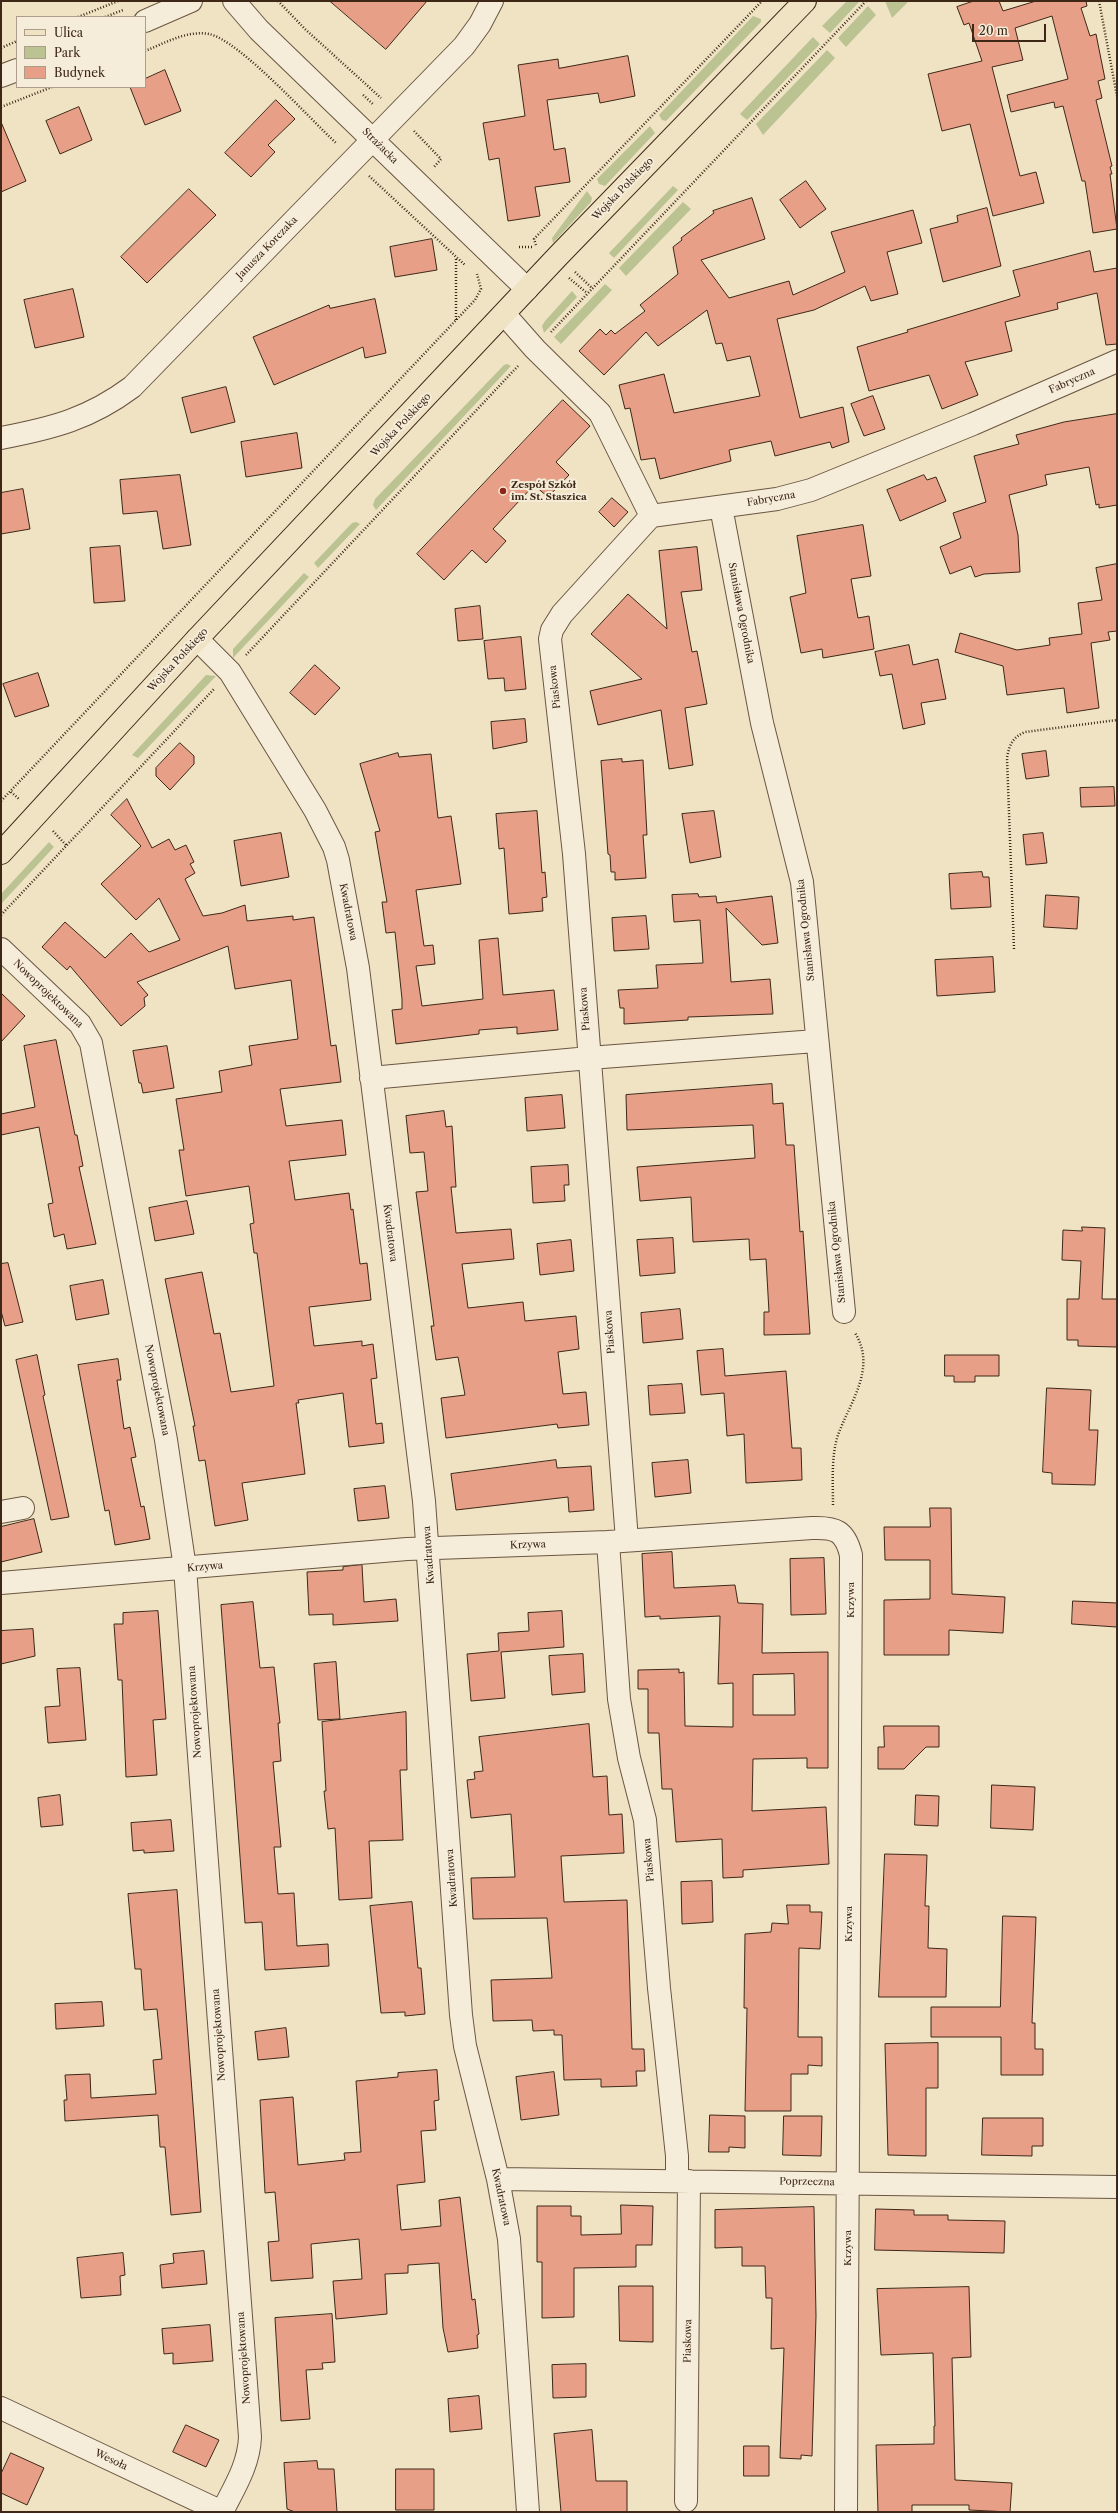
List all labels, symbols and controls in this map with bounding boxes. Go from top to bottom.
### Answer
legend [16,16,146,88]
scale bar [974,16,1048,42]
text: 20 m [979,23,1008,38]
text: Ulica [54,25,83,40]
text: Park [54,45,80,60]
text: Budynek [54,65,105,80]
street label: Strażacka [360,126,400,166]
street label: Wojska Polskiego [590,155,656,223]
street label: Janusza Korczaka [234,214,300,282]
street label: Fabryczna [1047,366,1097,396]
street label: Wojska Polskiego [368,391,434,459]
place label: Zespół Szkół im. St. Staszica [511,479,587,502]
marker: Zespół Szkół im. St. Staszica [498,486,508,496]
street label: Fabryczna [746,489,796,509]
street label: Stanisława Ogrodnika [725,562,757,664]
street label: Wojska Polskiego [145,626,211,694]
street label: Piaskowa [547,665,563,709]
street label: Stanisława Ogrodnika [795,878,817,982]
street label: Kwadratowa [337,882,359,942]
street label: Nowoprojektowana [10,957,86,1031]
street label: Piaskowa [577,987,593,1031]
street label: Stanisława Ogrodnika [826,1200,848,1304]
street label: Kwadratowa [380,1203,400,1263]
street label: Piaskowa [602,1310,618,1354]
street label: Nowoprojektowana [142,1343,172,1437]
street label: Kwadratowa [421,1525,437,1585]
street label: Krzywa [510,1538,546,1552]
street label: Krzywa [187,1559,223,1575]
street label: Krzywa [845,1582,857,1618]
street label: Nowoprojektowana [186,1665,204,1759]
street label: Piaskowa [641,1838,657,1882]
street label: Kwadratowa [444,1848,460,1908]
street label: Krzywa [843,1906,855,1942]
street label: Nowoprojektowana [210,1988,228,2082]
street label: Kwadratowa [489,2167,513,2227]
street label: Poprzeczna [779,2176,835,2188]
street label: Krzywa [842,2230,854,2266]
street label: Nowoprojektowana [235,2311,253,2405]
street label: Piaskowa [682,2319,694,2363]
street label: Wesoła [93,2447,129,2473]

